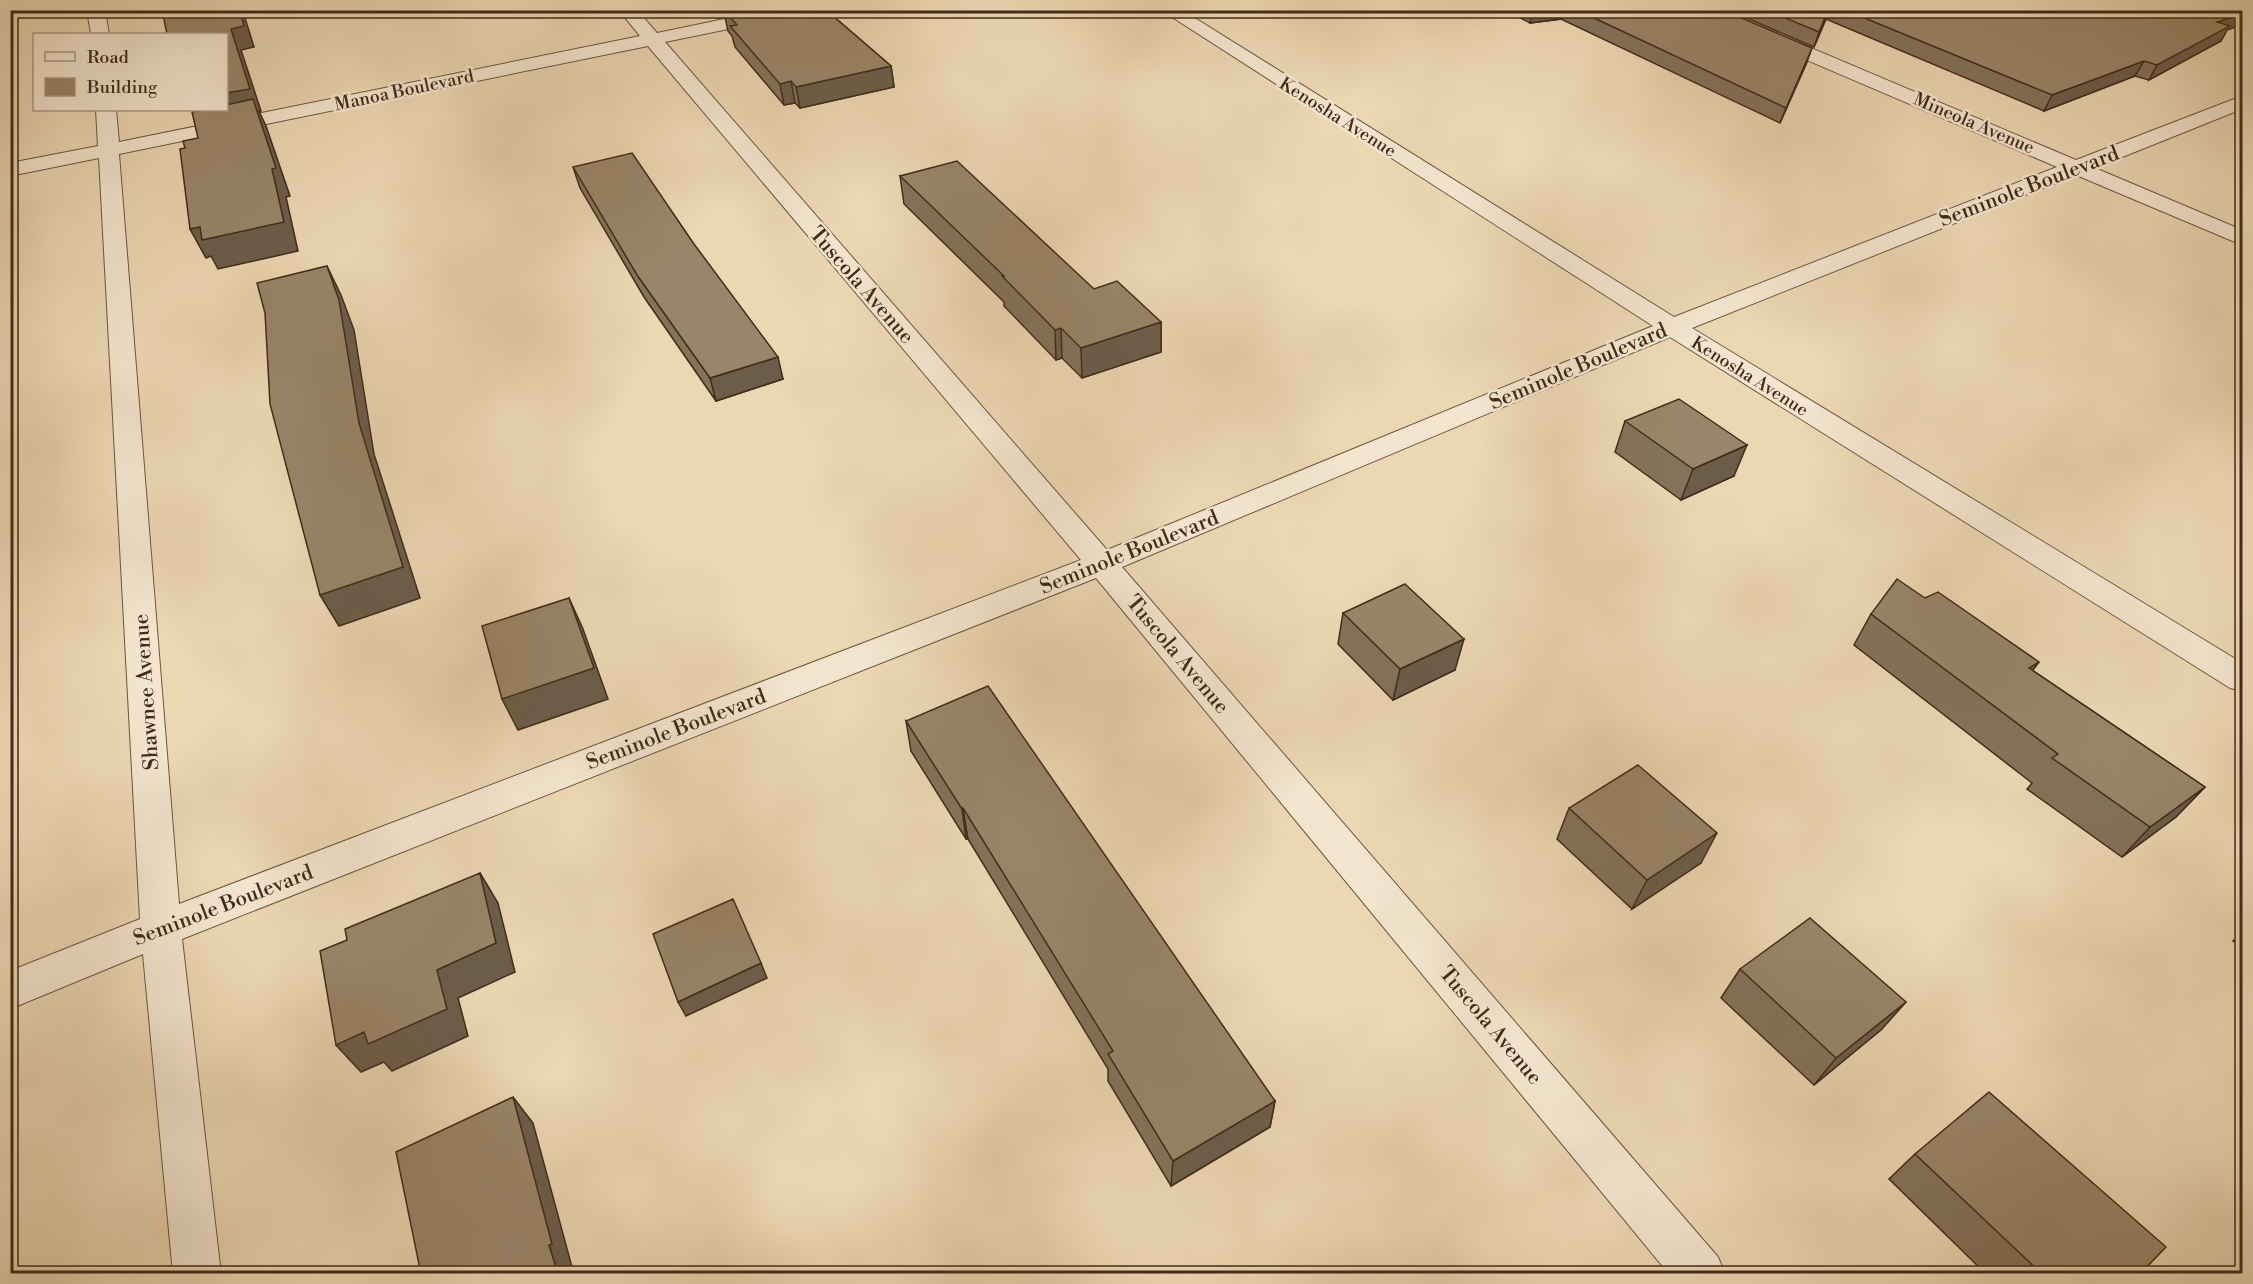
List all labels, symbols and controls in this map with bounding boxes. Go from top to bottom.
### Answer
legend [33,33,228,111]
text: Road [87,46,130,69]
street label: Manoa Boulevard [332,64,477,116]
street label: Kenosha Avenue [1275,72,1401,163]
text: Building [86,76,158,99]
street label: Mineola Avenue [1910,88,2038,159]
street label: Seminole Boulevard [1936,141,2123,233]
street label: Tuscola Avenue [803,222,919,350]
street label: Seminole Boulevard [1486,318,1671,416]
street label: Kenosha Avenue [1687,331,1813,422]
street label: Seminole Boulevard [1036,505,1223,601]
street label: Tuscola Avenue [1120,590,1234,719]
street label: Shawnee Avenue [129,613,165,771]
street label: Seminole Boulevard [583,684,770,776]
street label: Seminole Boulevard [130,860,317,952]
street label: Tuscola Avenue [1433,961,1547,1090]

